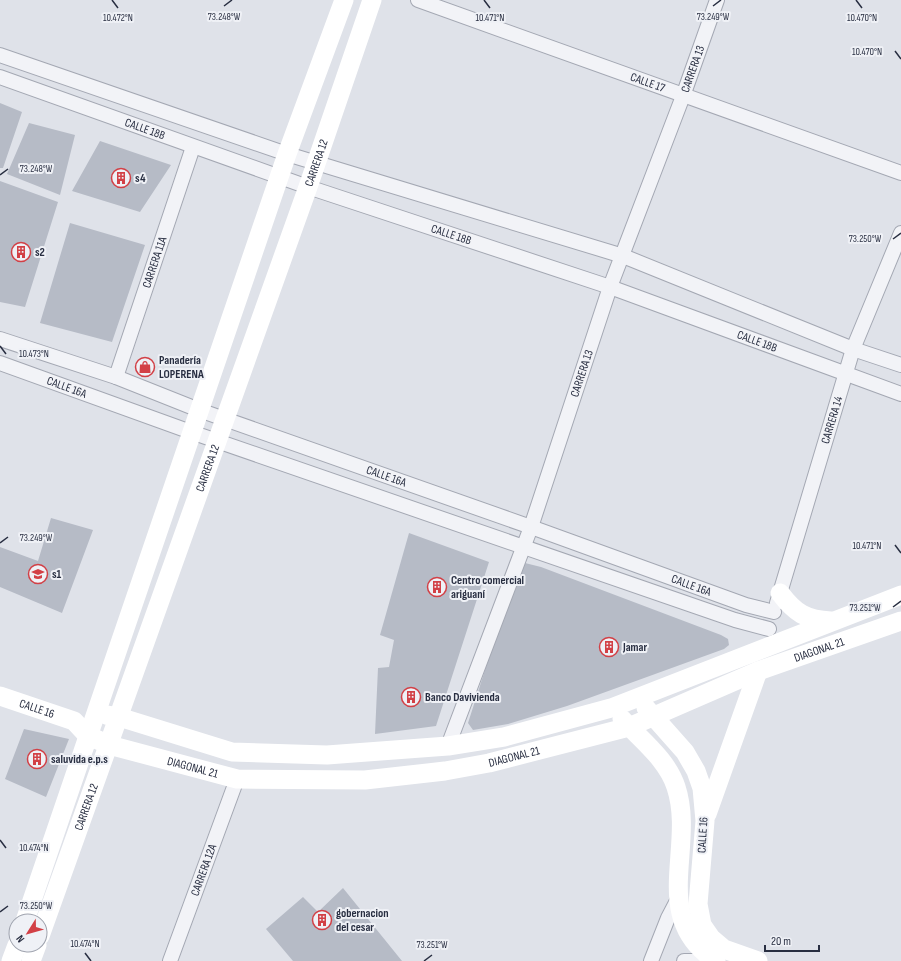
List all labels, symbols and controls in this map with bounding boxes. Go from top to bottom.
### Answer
text: 73.248°W [208,11,241,23]
text: 73.249°W [697,11,730,23]
text: 10.472°N [103,12,133,24]
text: 10.471°N [476,12,504,24]
text: 10.470°N [847,12,877,24]
street label: CARRERA 13 [677,43,708,94]
text: 10.470°N [852,46,882,58]
street label: CALLE 17 [628,69,667,95]
street label: CALLE 18B [123,115,167,143]
street label: CARRERA 12 [301,137,331,188]
text: 73.248°W [20,163,53,175]
building icon: s4 [110,167,132,189]
place label: s4 [135,171,146,186]
street label: CALLE 18B [429,221,473,248]
text: 73.250°W [849,233,882,245]
street label: CARRERA 11A [139,234,170,290]
building icon: s2 [10,241,32,263]
place label: s2 [35,245,45,260]
street label: CALLE 18B [735,327,779,355]
text: 10.473°N [19,348,49,360]
street label: CARRERA 13 [567,348,596,399]
place label: Panadería LOPERENA [159,353,204,382]
shop icon: Panadería LOPERENA [134,356,156,378]
street label: CALLE 16A [45,373,90,401]
street label: CARRERA 14 [818,394,846,446]
street label: CARRERA 12 [192,442,223,494]
street label: CALLE 16A [364,462,409,490]
text: 73.249°W [20,532,53,544]
text: 10.471°N [853,540,881,552]
school or university icon: s1 [27,563,49,585]
place label: s1 [52,567,62,582]
street label: CALLE 16A [669,571,714,600]
place label: Centro comercial ariguaní [451,573,524,602]
building icon: Centro comercial ariguaní [426,576,448,598]
text: 73.251°W [849,602,881,614]
street label: DIAGONAL 21 [792,634,847,665]
building icon: Jamar [598,636,620,658]
place label: Jamar [622,640,647,655]
building icon: Banco Davivienda [400,686,422,708]
place label: Banco Davivienda [425,690,500,705]
street label: CALLE 16 [17,696,57,721]
street label: DIAGONAL 21 [487,743,542,770]
building icon: saluvida e.p.s [26,748,48,770]
place label: saluvida e.p.s [51,752,108,767]
street label: DIAGONAL 21 [166,753,221,781]
street label: CARRERA 12 [71,781,101,833]
street label: CALLE 16 [695,817,711,853]
street label: CARRERA 12A [187,841,220,898]
text: 10.474°N [20,842,49,854]
text: 73.250°W [20,900,53,912]
place label: gobernacion del cesar [336,906,389,935]
building icon: gobernacion del cesar [311,909,333,931]
north arrow [8,913,48,953]
scale bar [765,927,819,953]
text: N [13,932,27,945]
text: 20 m [771,934,791,949]
text: 10.474°N [71,938,100,950]
text: 73.251°W [416,939,448,951]

